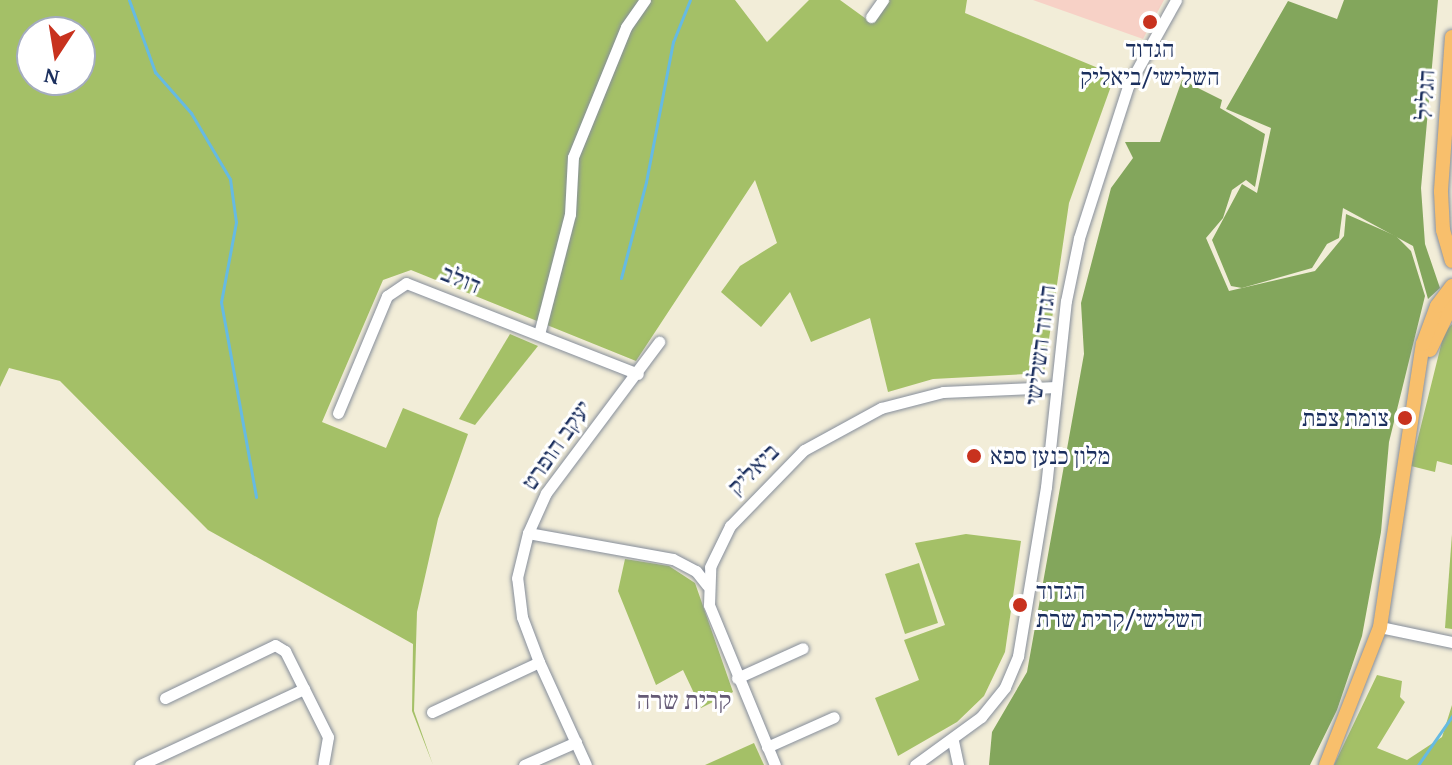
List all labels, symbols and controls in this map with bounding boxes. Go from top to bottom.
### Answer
marker: הגדוד השלישי/ביאליק [1141,13,1159,31]
north arrow [16,16,96,96]
place label: הגדוד השלישי/ביאליק [1080,35,1220,91]
text: N [41,60,62,95]
street label: הגליל [1409,69,1441,121]
street label: דולב [437,258,485,300]
street label: הגדוד השלישי [1018,283,1062,407]
street label: יעקב הופרט [515,395,597,495]
place label: צומת צפת [1302,404,1389,432]
marker: צומת צפת [1396,409,1414,427]
street label: ביאליק [721,437,785,501]
place label: מלון כנען ספא [990,442,1110,470]
marker: מלון כנען ספא [965,447,983,465]
place label: הגדוד השלישי/קרית שרת [1036,577,1203,633]
marker: הגדוד השלישי/קרית שרת [1011,596,1029,614]
district label: קרית שרה [637,684,731,716]

